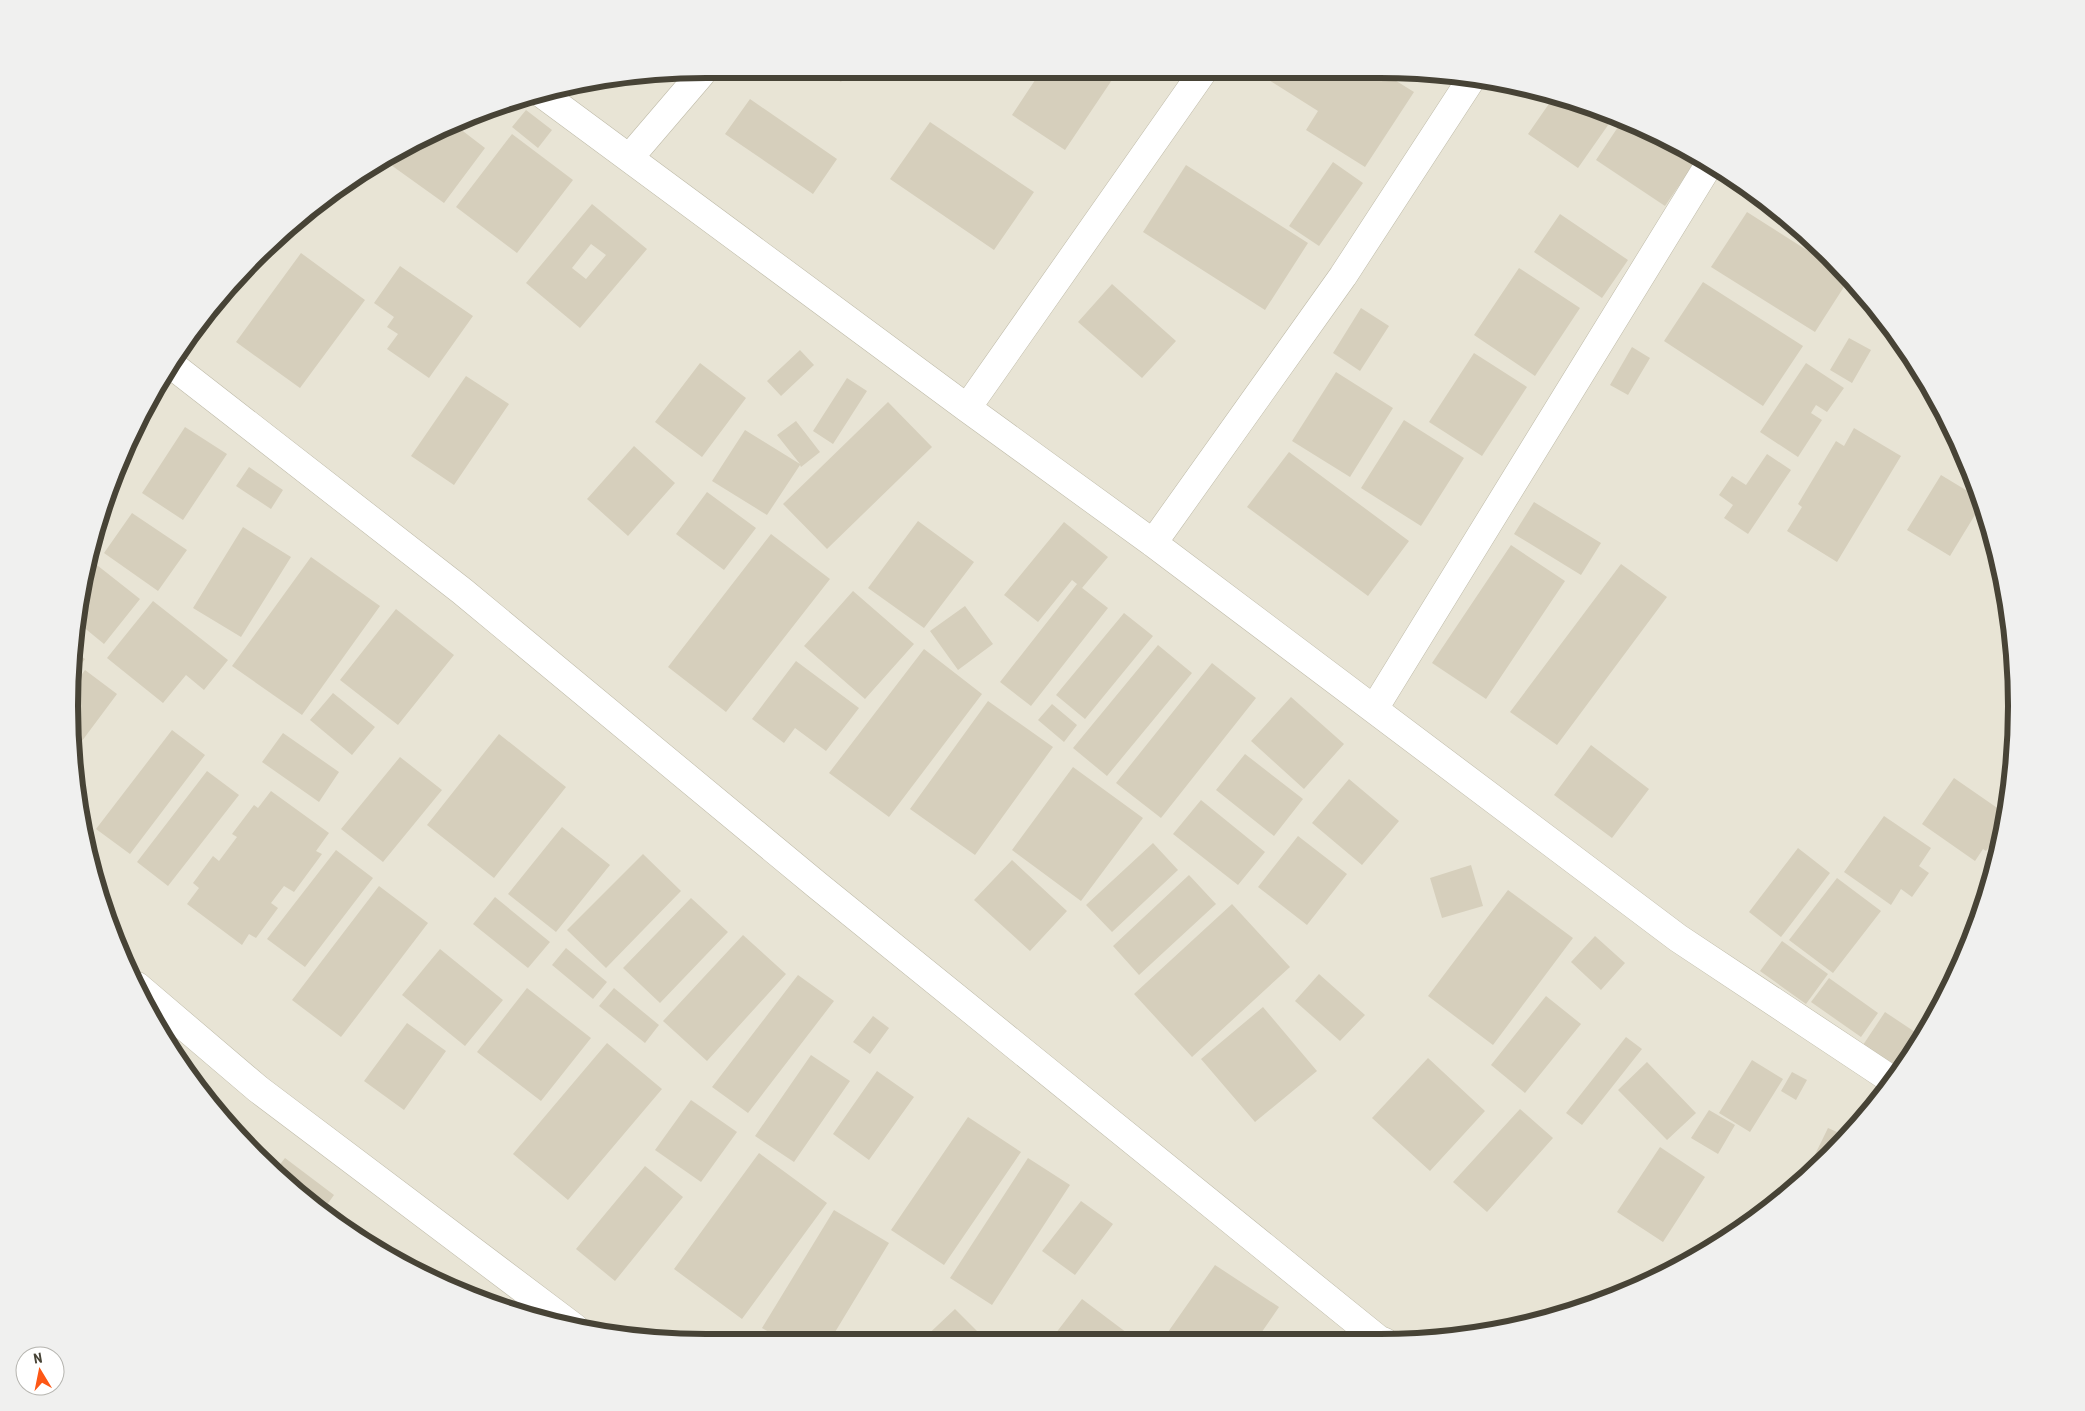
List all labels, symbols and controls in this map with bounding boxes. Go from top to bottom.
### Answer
north arrow [15,1346,65,1396]
text: N [32,1350,43,1367]

